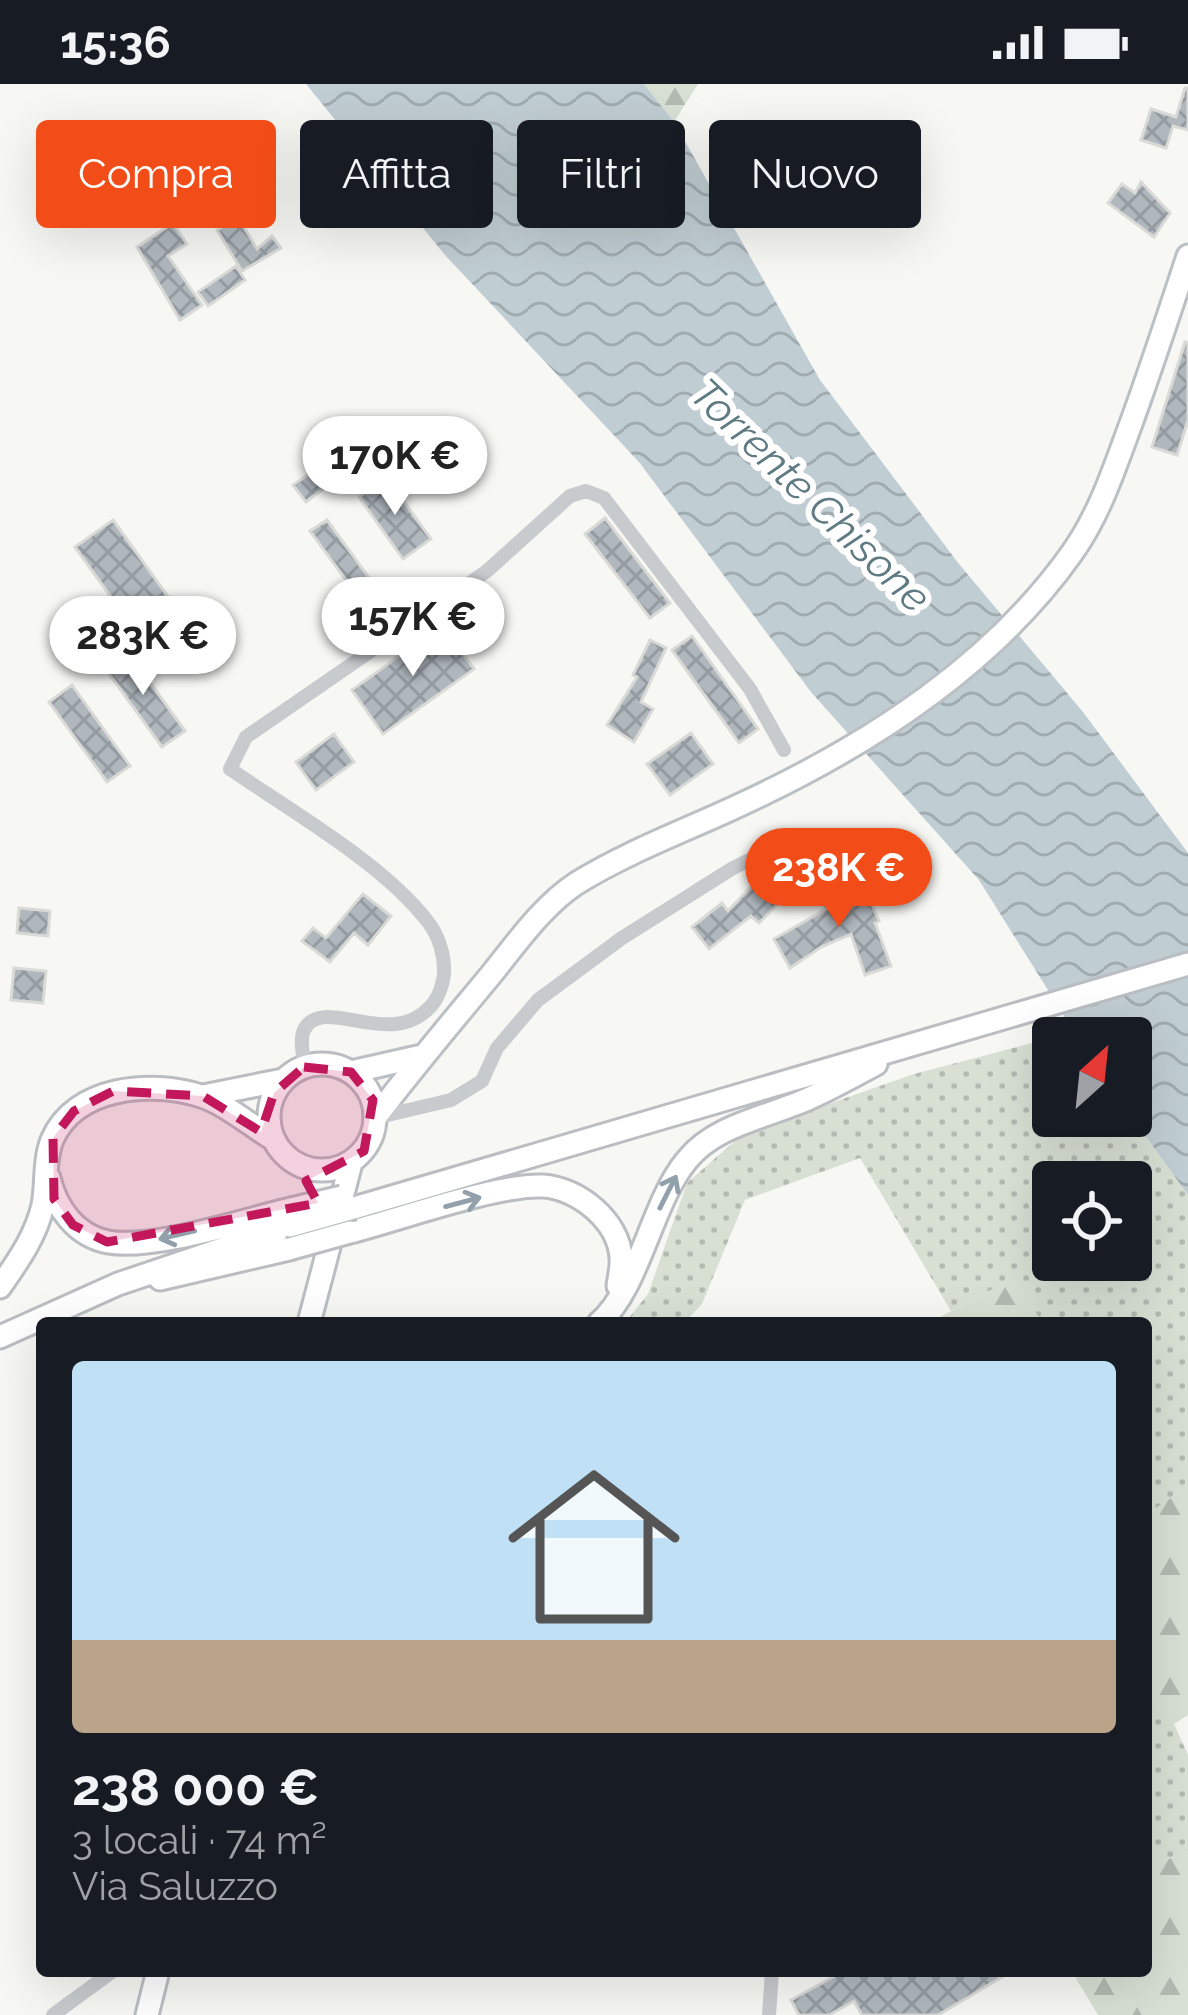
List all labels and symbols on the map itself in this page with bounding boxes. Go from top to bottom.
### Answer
water label: Torrente Chisone [681,369,941,622]
pin: 170K € [297,416,493,518]
pin: 157K € [315,577,511,679]
pin: 283K € [45,596,241,698]
pin: 238K € [741,828,937,930]
north arrow [1032,1017,1152,1137]
one-way arrow [658,1175,681,1211]
one-way arrow [443,1190,481,1212]
one-way arrow [159,1225,197,1248]

